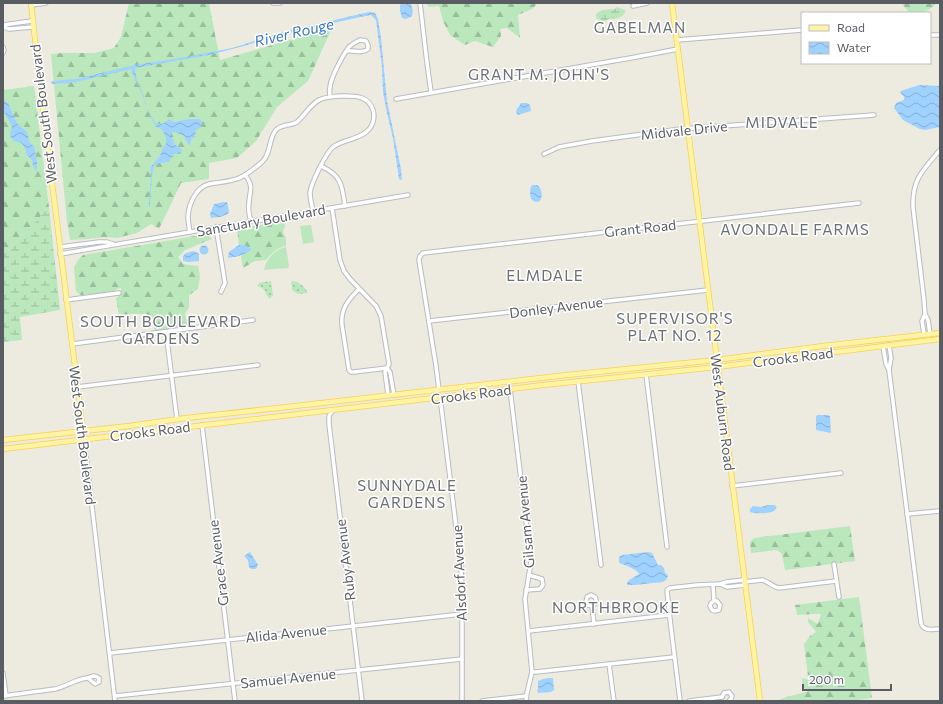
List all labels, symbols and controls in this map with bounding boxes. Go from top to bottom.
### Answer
legend [801,12,931,64]
water label: River Rouge [252,14,336,50]
district label: GABELMAN [594,18,686,36]
text: Road [837,20,865,34]
text: Water [837,40,871,54]
street label: West South Boulevard [26,43,60,185]
district label: GRANT M. JOHN'S [468,65,610,83]
district label: MIDVALE [745,113,819,131]
street label: Midvale Drive [640,117,728,143]
street label: Sanctuary Boulevard [195,200,327,240]
street label: Grant Road [603,216,677,240]
district label: AVONDALE FARMS [720,220,870,238]
district label: ELMDALE [506,266,584,284]
street label: Donley Avenue [508,293,604,321]
district label: SUPERVISOR'S PLAT NO. 12 [616,309,734,344]
district label: SOUTH BOULEVARD GARDENS [80,312,242,347]
street label: Crooks Road [752,344,834,370]
street label: West Auburn Road [707,352,739,472]
street label: West South Boulevard [66,364,100,506]
street label: Crooks Road [430,381,512,407]
street label: Crooks Road [109,418,191,444]
street label: Gilsam Avenue [512,475,538,569]
district label: SUNNYDALE GARDENS [357,476,457,511]
street label: Ruby Avenue [332,518,358,602]
street label: Grace Avenue [204,519,232,607]
street label: Alsdorf Avenue [448,524,470,622]
district label: NORTHBROOKE [552,598,680,616]
street label: Alida Avenue [245,620,327,646]
street label: Samuel Avenue [239,665,337,691]
scale bar [803,666,891,692]
text: 200 m [809,672,844,686]

